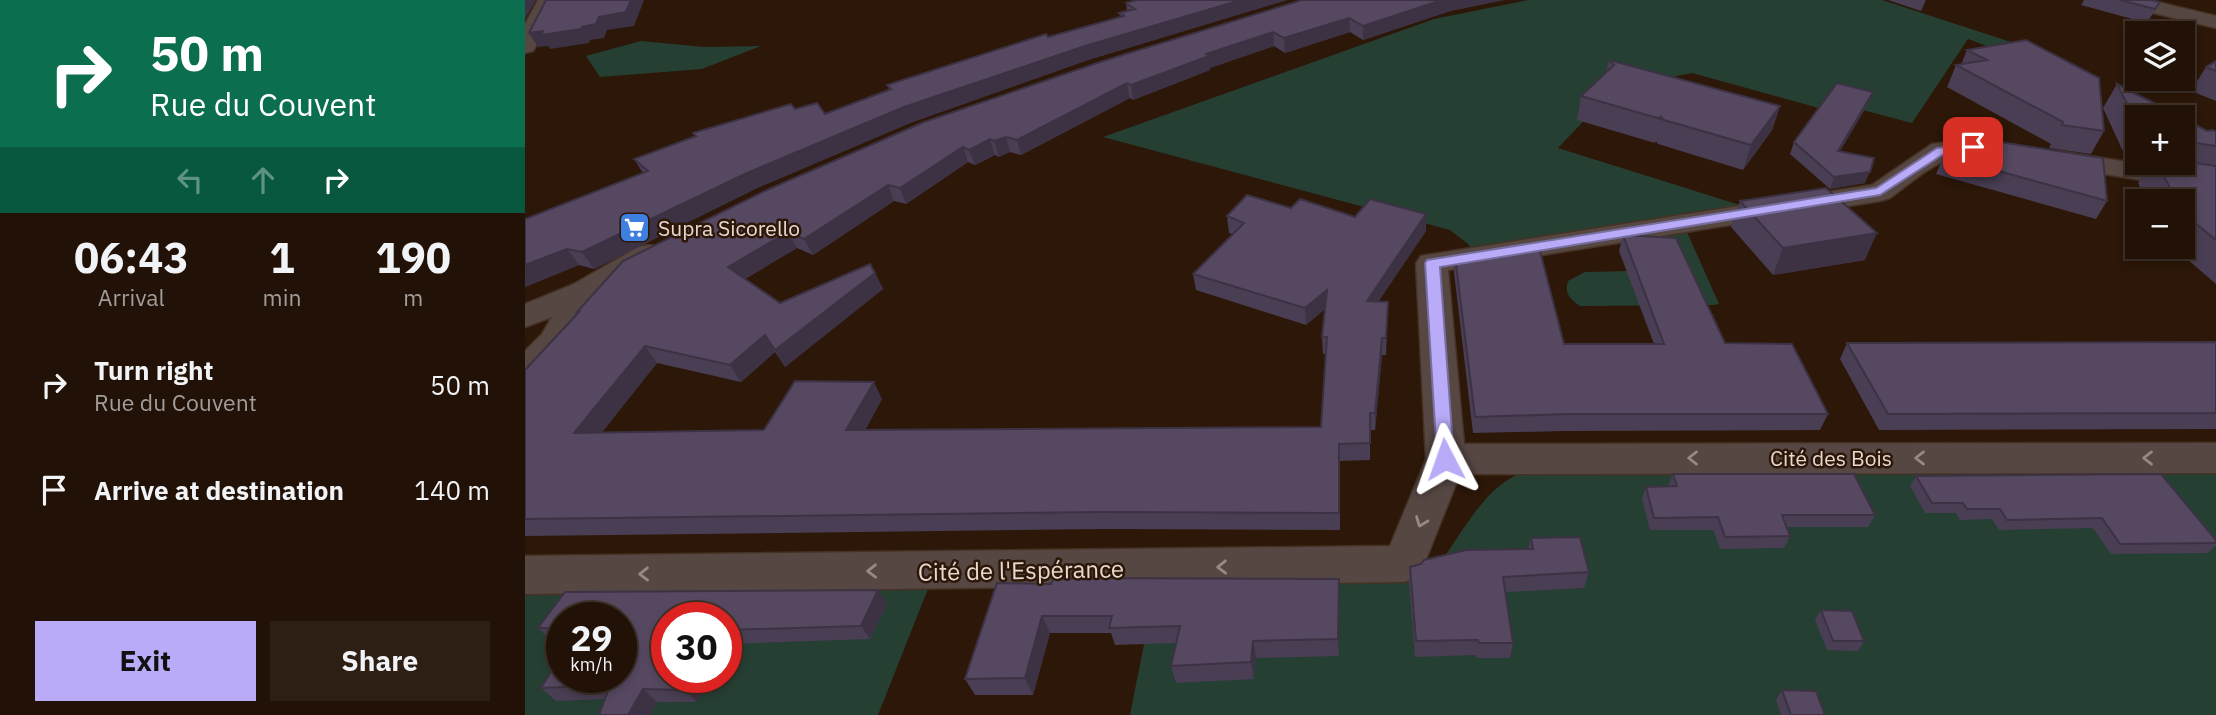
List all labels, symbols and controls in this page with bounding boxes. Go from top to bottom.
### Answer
text: 50 m [150,21,264,84]
map controls [2125,21,2195,259]
button: layers [2125,21,2195,91]
icon: right [35,28,126,119]
text: Rue du Couvent [150,83,377,125]
button: + [2125,105,2195,175]
pin [1943,117,2003,177]
icon: arrive [1954,128,1992,166]
icon: left [171,161,209,199]
icon: ahead [244,161,282,199]
icon: right [317,161,355,199]
button: − [2125,189,2195,259]
supermarket icon: Supra Sicorello [618,211,652,245]
place label: Supra Sicorello [658,214,800,242]
text: 06:43 [74,230,189,285]
text: 1 [269,230,295,285]
text: 190 [375,230,451,285]
text: Arrival [98,282,165,312]
text: min [263,282,301,312]
text: m [403,282,423,312]
text: Turn right [94,353,213,387]
icon: right [35,366,73,404]
text: 50 m [430,368,490,402]
text: Rue du Couvent [94,387,257,417]
position arrow [1408,422,1482,496]
street label: Cité des Bois [1770,444,1892,472]
one-way arrow [1687,450,1698,466]
one-way arrow [1915,450,1925,466]
one-way arrow [2142,450,2153,466]
icon: arrive [35,471,73,509]
text: Arrive at destination [94,473,344,507]
text: 140 m [414,473,490,507]
one-way arrow [1415,516,1429,528]
street label: Cité de l'Espérance [918,552,1124,588]
one-way arrow [1216,559,1227,575]
one-way arrow [866,563,877,579]
one-way arrow [639,566,649,582]
speed limit sign: 30 [651,602,742,693]
text: 29 [570,615,613,661]
button: Exit [35,621,256,701]
button: Share [270,621,490,701]
text: km/h [570,653,613,676]

